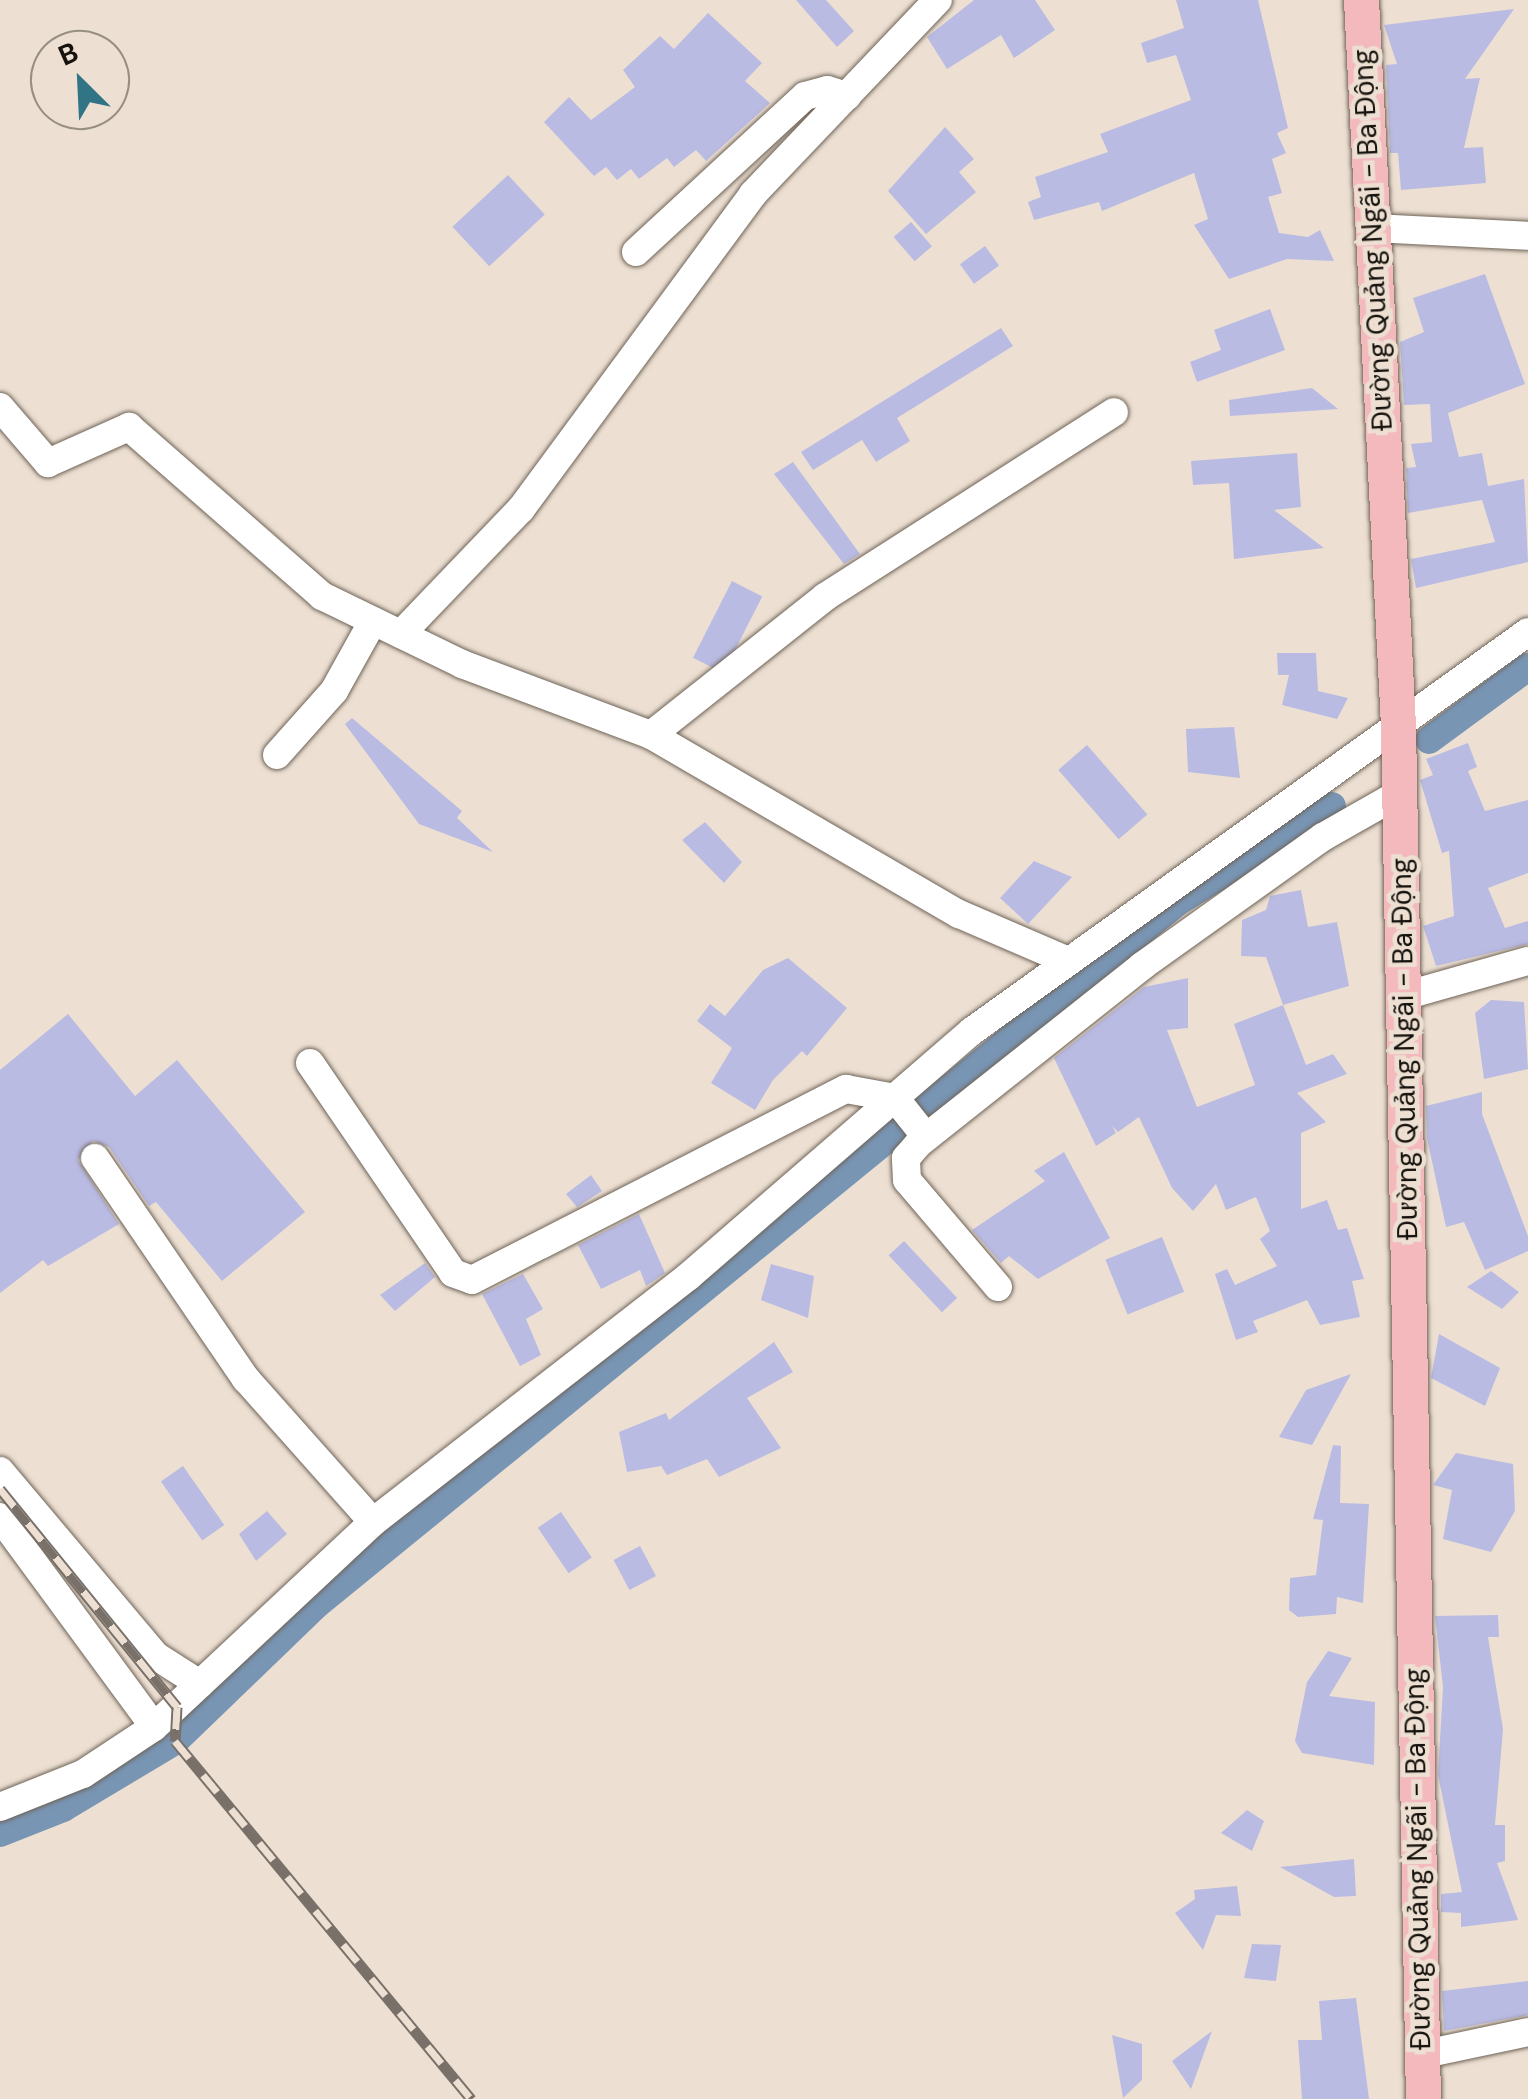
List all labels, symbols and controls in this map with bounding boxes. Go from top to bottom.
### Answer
north arrow [30,30,130,130]
text: B [53,33,84,74]
street label: Đường Quảng Ngãi - Ba Động [1346,48,1400,432]
street label: Đường Quảng Ngãi - Ba Động [1385,858,1425,1240]
street label: Đường Quảng Ngãi - Ba Động [1398,1668,1438,2050]

